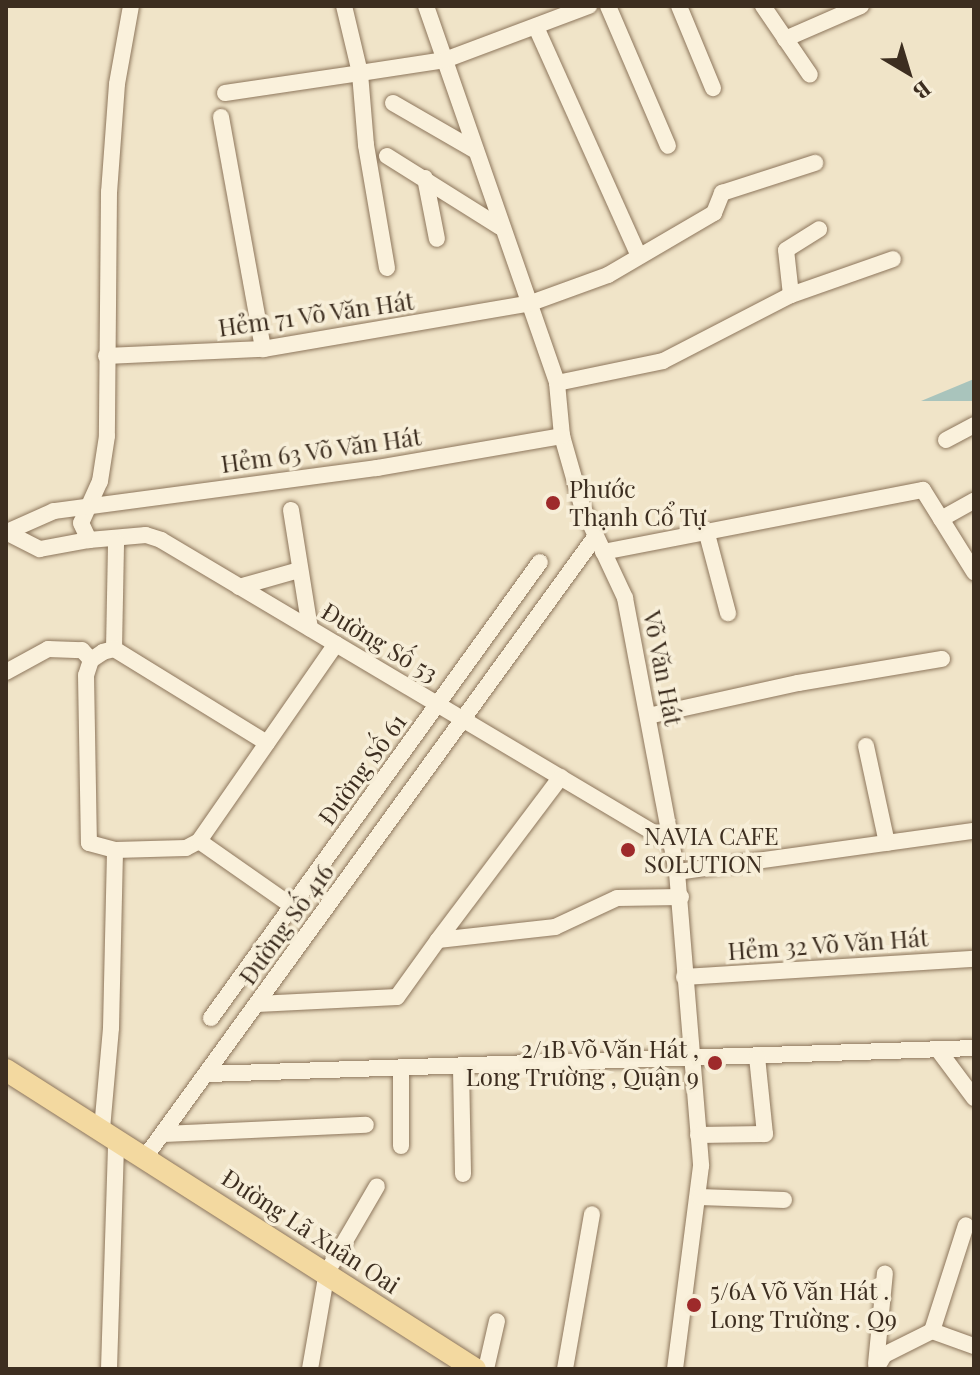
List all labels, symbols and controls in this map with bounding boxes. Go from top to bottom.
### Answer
north arrow [868,32,948,112]
text: B [908,75,938,107]
street label: Hẻm 71 Võ Văn Hát [215,286,417,342]
street label: Hẻm 63 Võ Văn Hát [218,422,424,478]
place label: Phước Thạnh Cổ Tự [569,475,707,531]
marker: Phước Thạnh Cổ Tự [544,494,562,512]
street label: Đường Số 53 [317,596,443,688]
street label: Võ Văn Hát [638,608,688,728]
street label: Đường Số 61 [312,708,412,830]
place label: NAVIA CAFE SOLUTION [644,822,778,878]
marker: NAVIA CAFE SOLUTION [619,841,637,859]
street label: Đường Số 416 [232,858,340,990]
street label: Hẻm 32 Võ Văn Hát [726,923,930,965]
place label: 2/1B Võ Văn Hát , Long Trường , Quận 9 [465,1035,699,1091]
marker: 2/1B Võ Văn Hát , Long Trường , Quận 9 [706,1054,724,1072]
street label: Đường Lã Xuân Oai [216,1163,406,1299]
place label: 5/6A Võ Văn Hát . Long Trường . Q9 [710,1277,897,1333]
marker: 5/6A Võ Văn Hát . Long Trường . Q9 [685,1296,703,1314]

